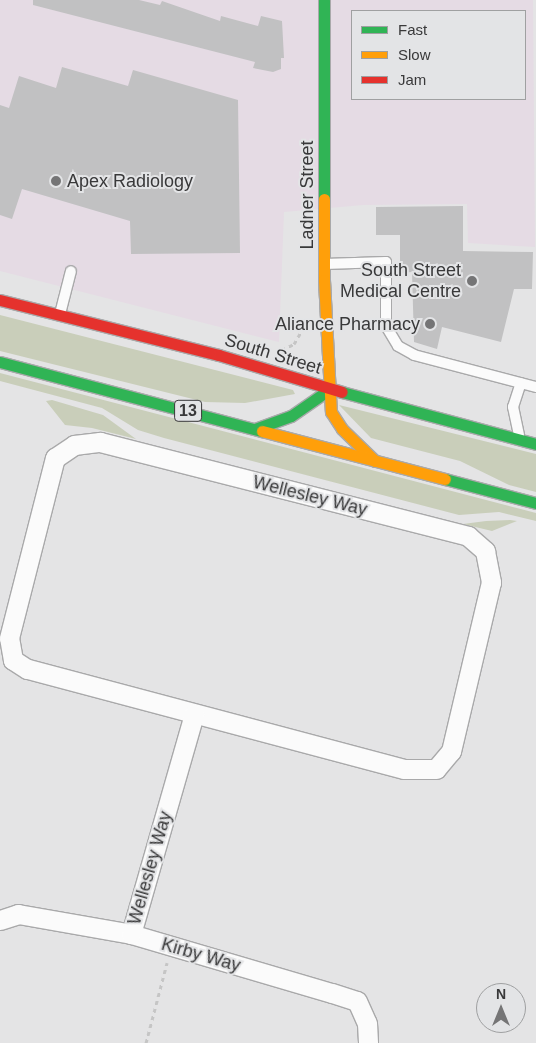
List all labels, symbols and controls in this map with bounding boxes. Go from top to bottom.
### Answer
legend [351,10,526,100]
text: Fast [398,21,427,38]
text: Slow [398,46,431,63]
text: Jam [398,71,426,88]
street label: Ladner Street [296,140,318,250]
place label: Apex Radiology [67,170,193,192]
marker: Apex Radiology [49,174,63,188]
place label: South Street Medical Centre [340,260,461,302]
marker: South Street Medical Centre [465,274,479,288]
place label: Aliance Pharmacy [275,313,420,335]
marker: Aliance Pharmacy [424,318,436,330]
street label: South Street [222,329,324,379]
road number: 13 [173,398,203,424]
street label: Wellesley Way [251,471,369,521]
street label: Wellesley Way [123,809,177,927]
street label: Kirby Way [159,933,243,977]
north arrow [476,983,526,1033]
text: N [496,986,506,1002]

